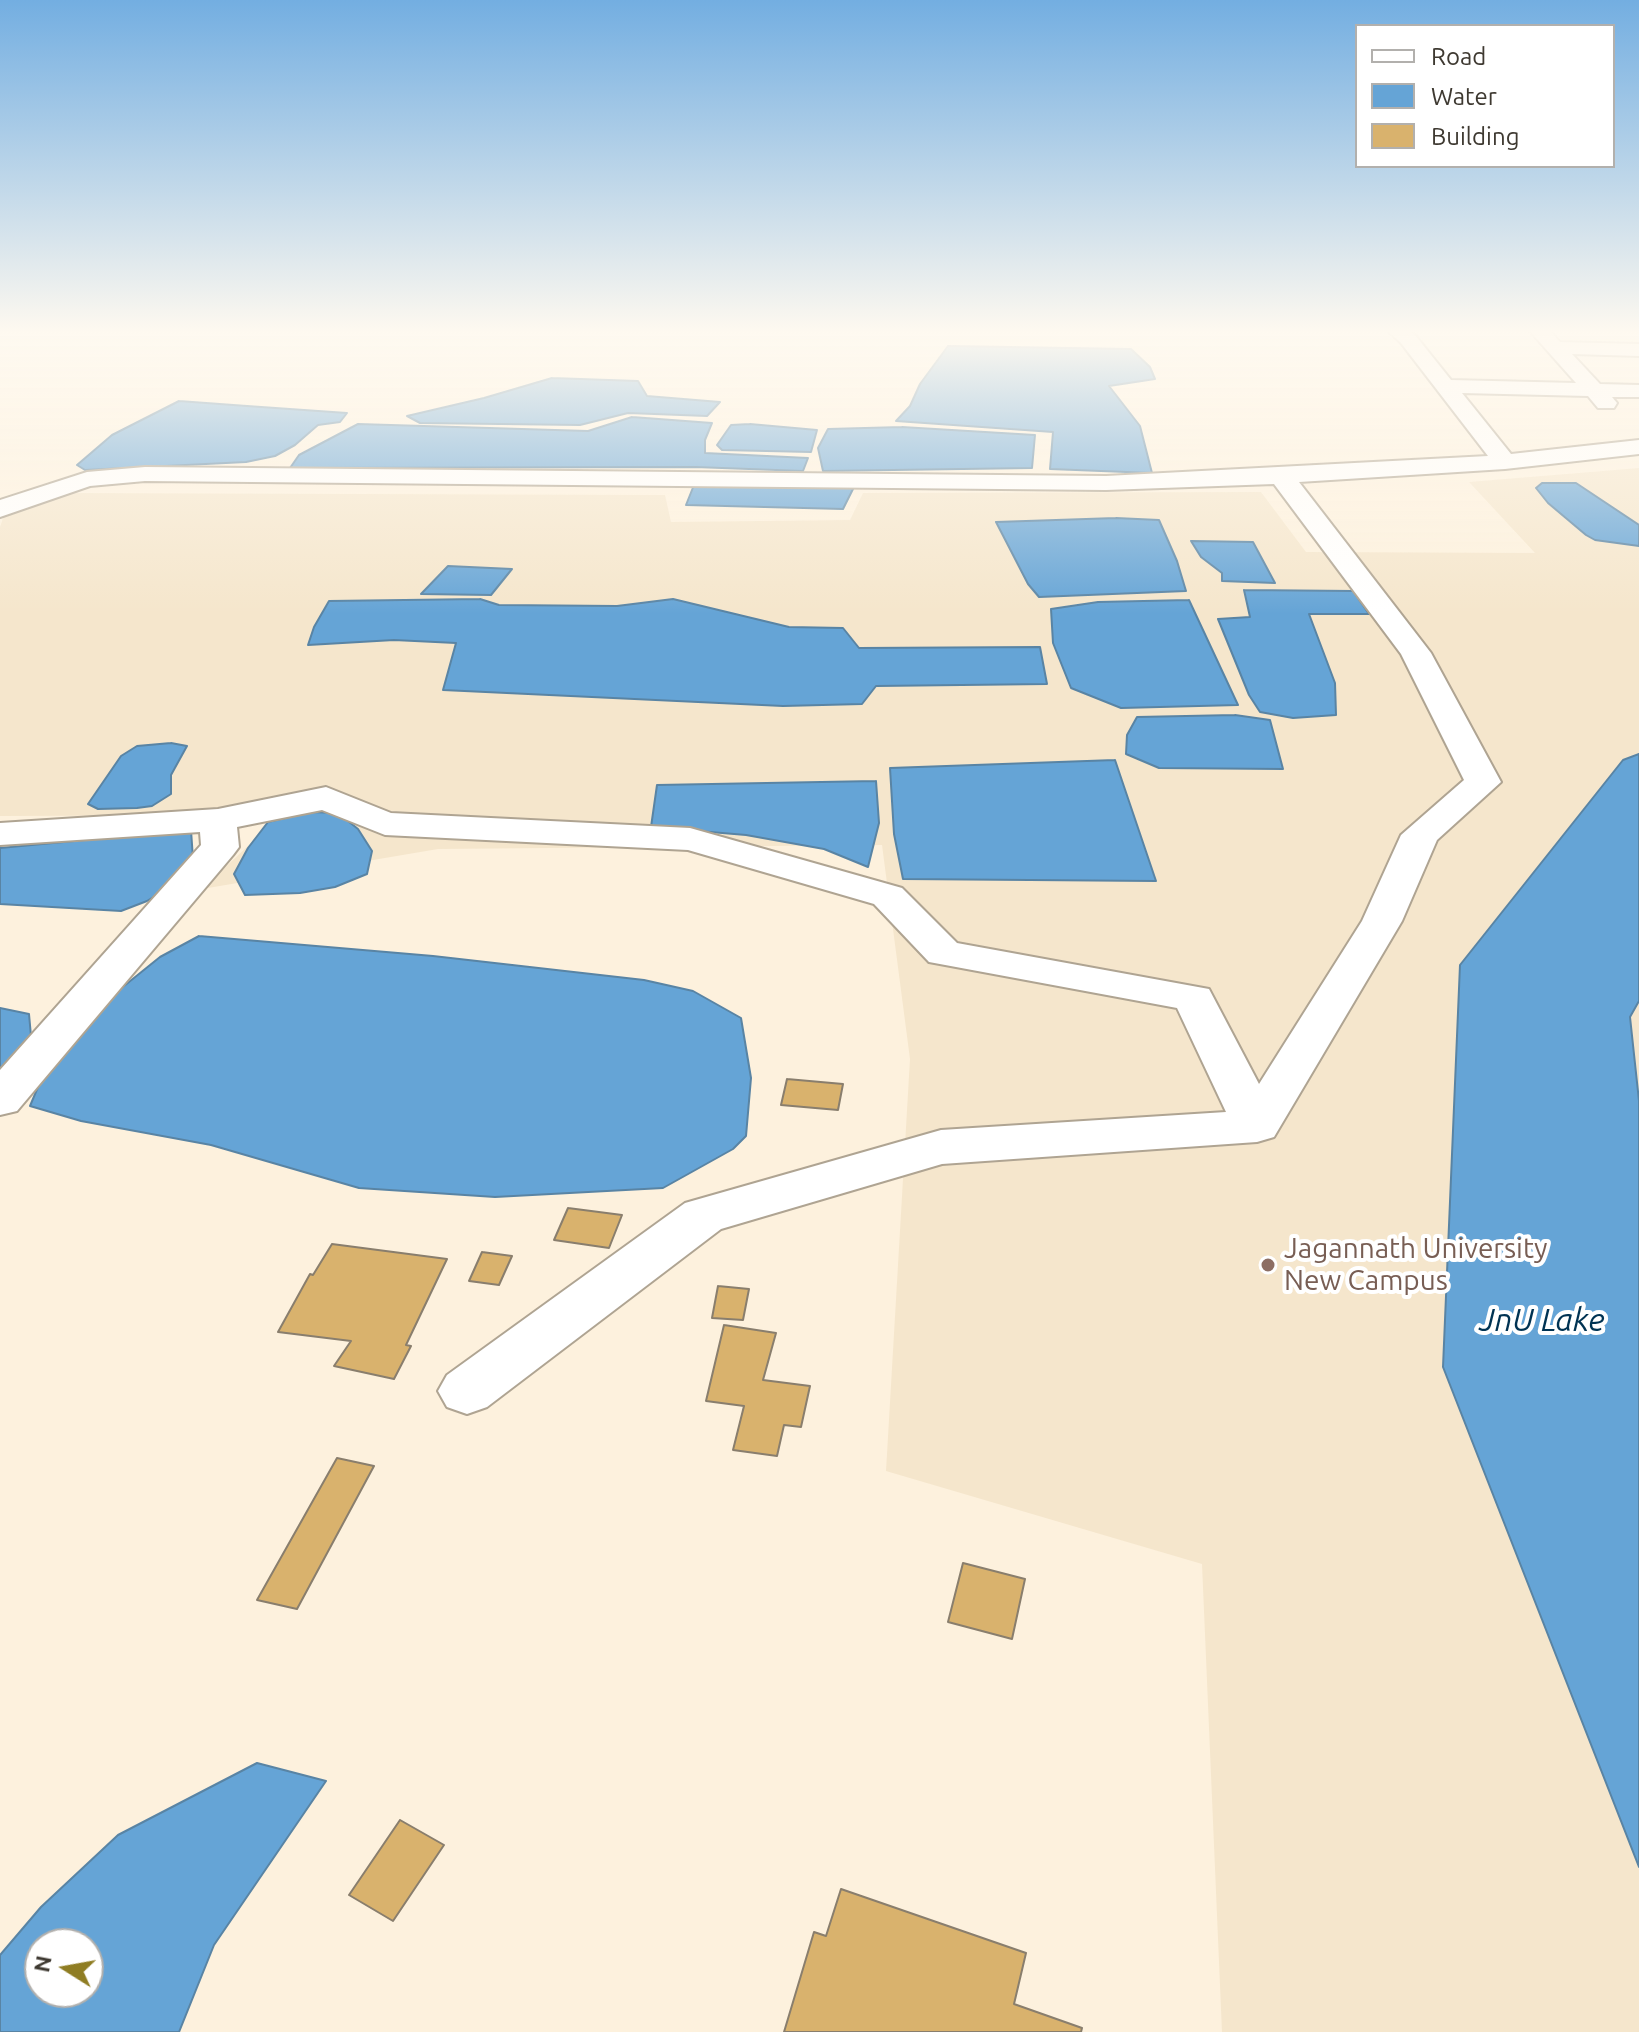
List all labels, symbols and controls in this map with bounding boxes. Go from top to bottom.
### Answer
legend [1355,24,1615,168]
text: Road [1431,43,1486,70]
text: Water [1431,83,1497,110]
text: Building [1431,123,1519,150]
place label: Jagannath University New Campus [1284,1232,1547,1298]
marker: Jagannath University New Campus [1259,1256,1277,1274]
water label: JnU Lake [1479,1301,1605,1339]
north arrow [24,1928,104,2008]
text: N [28,1953,56,1974]

